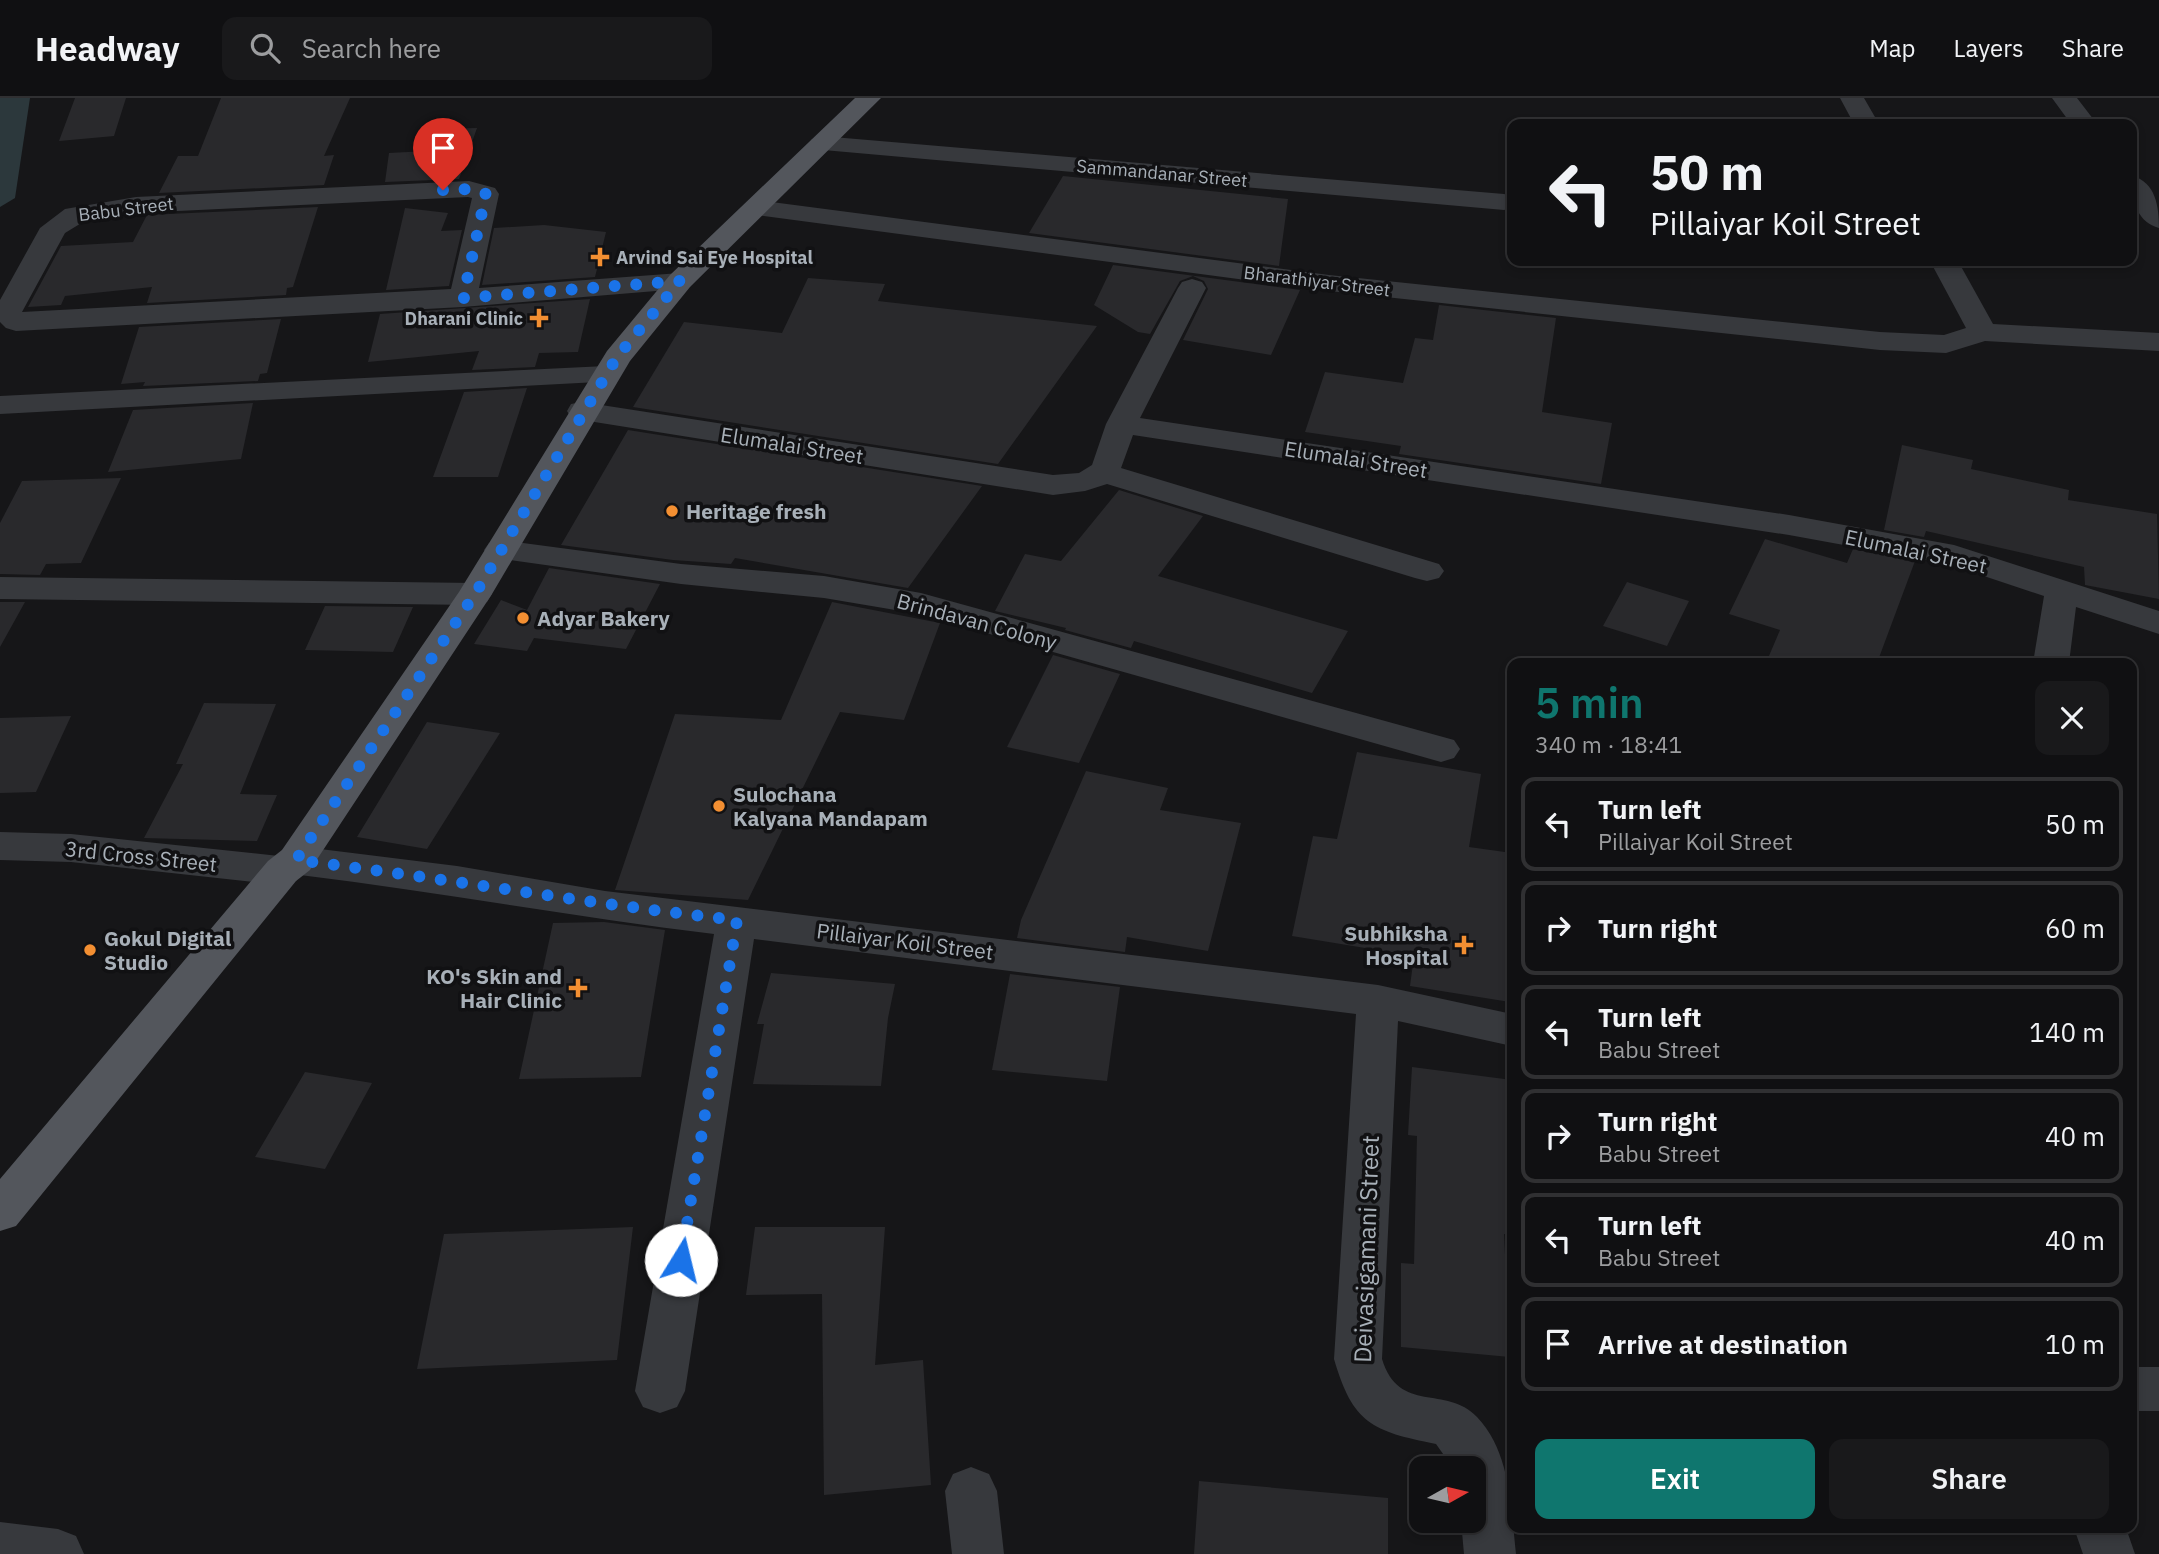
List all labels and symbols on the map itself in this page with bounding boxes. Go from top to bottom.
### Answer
pin [413,118,473,190]
street label: Sammandanar Street [1076,154,1248,192]
street label: Babu Street [77,192,175,226]
place label: Arvind Sai Eye Hospital [616,246,814,269]
marker: Arvind Sai Eye Hospital [590,247,610,267]
street label: Bharathiyar Street [1242,261,1392,301]
place label: Dharani Clinic [405,307,523,330]
marker: Dharani Clinic [529,308,549,328]
street label: Elumalai Street [719,420,865,470]
street label: Elumalai Street [1283,434,1429,484]
place label: Heritage fresh [686,497,827,525]
marker: Heritage fresh [664,503,680,519]
street label: Elumalai Street [1843,522,1989,580]
street label: Brindavan Colony [894,586,1061,656]
place label: Adyar Bakery [537,604,670,632]
marker: Adyar Bakery [515,610,531,626]
place label: Sulochana Kalyana Mandapam [733,780,928,832]
marker: Sulochana Kalyana Mandapam [711,798,727,814]
street label: 3rd Cross Street [64,834,218,878]
street label: Pillaiyar Koil Street [815,916,995,966]
place label: Subhiksha Hospital [1344,919,1448,971]
place label: Gokul Digital Studio [104,924,231,976]
marker: Subhiksha Hospital [1454,935,1474,955]
marker: Gokul Digital Studio [82,942,98,958]
place label: KO's Skin and Hair Clinic [426,962,562,1014]
marker: KO's Skin and Hair Clinic [568,978,588,998]
street label: Deivasigamani Street [1346,1135,1386,1363]
position arrow [644,1223,718,1297]
north arrow [1409,1456,1486,1533]

